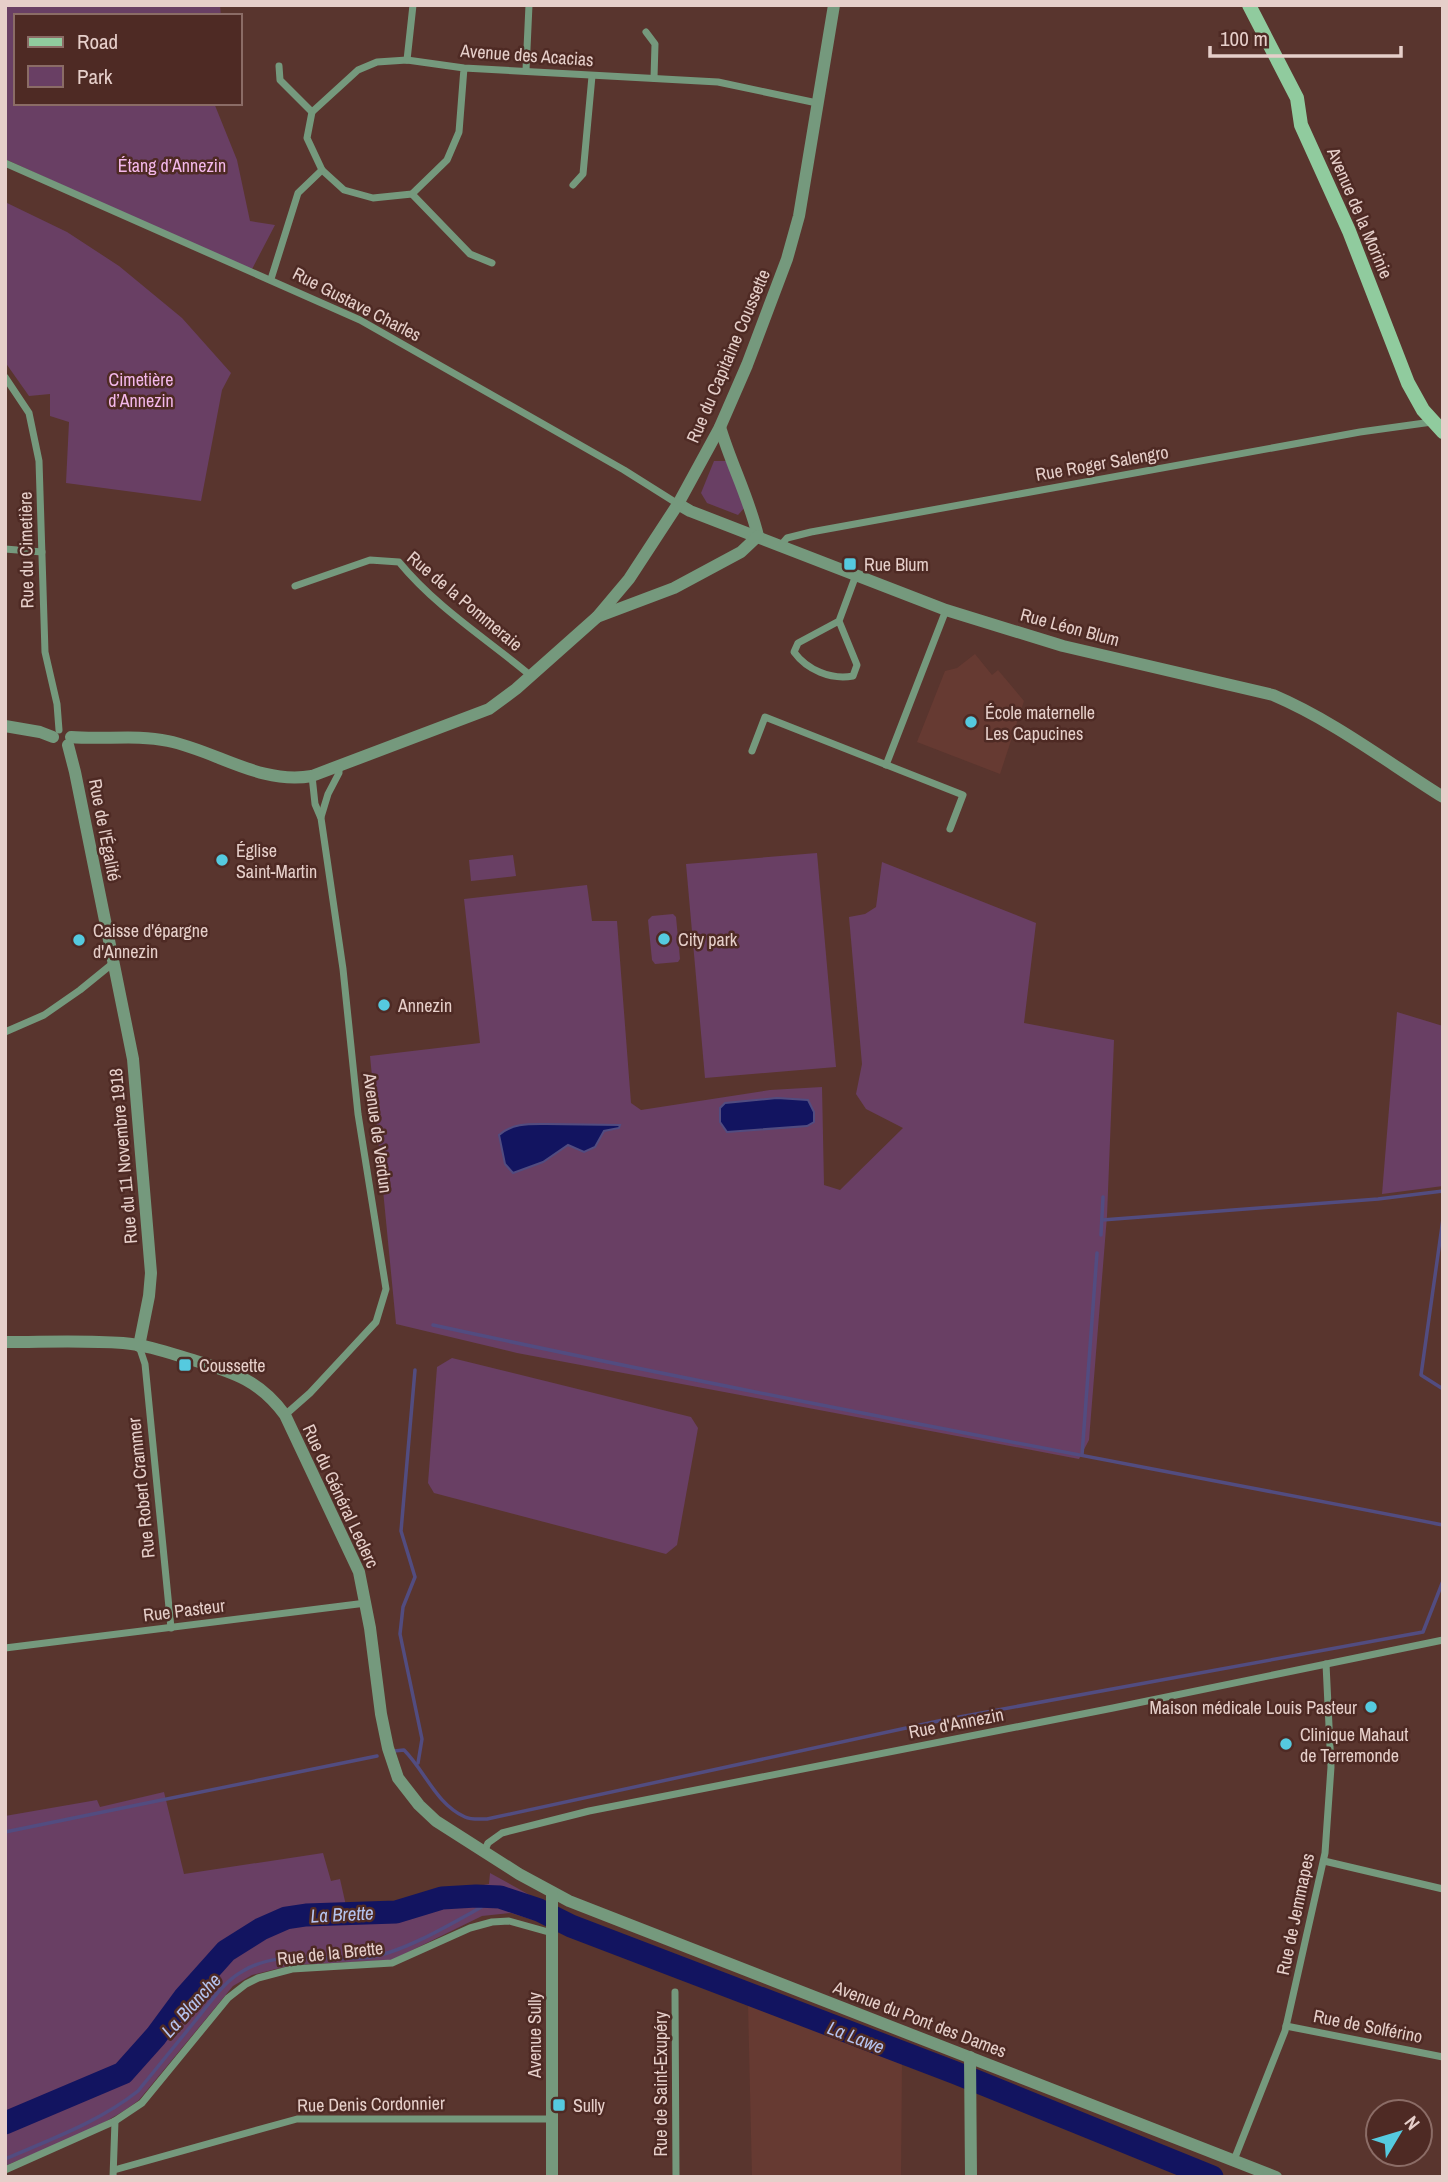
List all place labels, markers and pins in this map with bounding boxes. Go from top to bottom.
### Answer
place label: Rue Blum [864,552,929,577]
marker: Rue Blum [842,556,858,572]
place label: École maternelle Les Capucines [985,700,1095,746]
marker: École maternelle Les Capucines [963,714,979,730]
place label: Église Saint-Martin [236,838,317,884]
marker: Église Saint-Martin [214,852,230,868]
place label: Caisse d'épargne d'Annezin [93,918,208,964]
place label: City park [678,927,738,952]
marker: City park [656,931,672,947]
marker: Caisse d'épargne d'Annezin [71,932,87,948]
place label: Annezin [397,993,452,1018]
marker: Annezin [376,997,392,1013]
place label: Coussette [199,1353,265,1378]
marker: Coussette [177,1357,193,1373]
place label: Maison médicale Louis Pasteur [1149,1695,1357,1720]
marker: Maison médicale Louis Pasteur [1363,1699,1379,1715]
place label: Clinique Mahaut de Terremonde [1300,1722,1408,1768]
marker: Clinique Mahaut de Terremonde [1278,1736,1294,1752]
place label: Sully [573,2093,606,2118]
marker: Sully [551,2097,567,2113]

